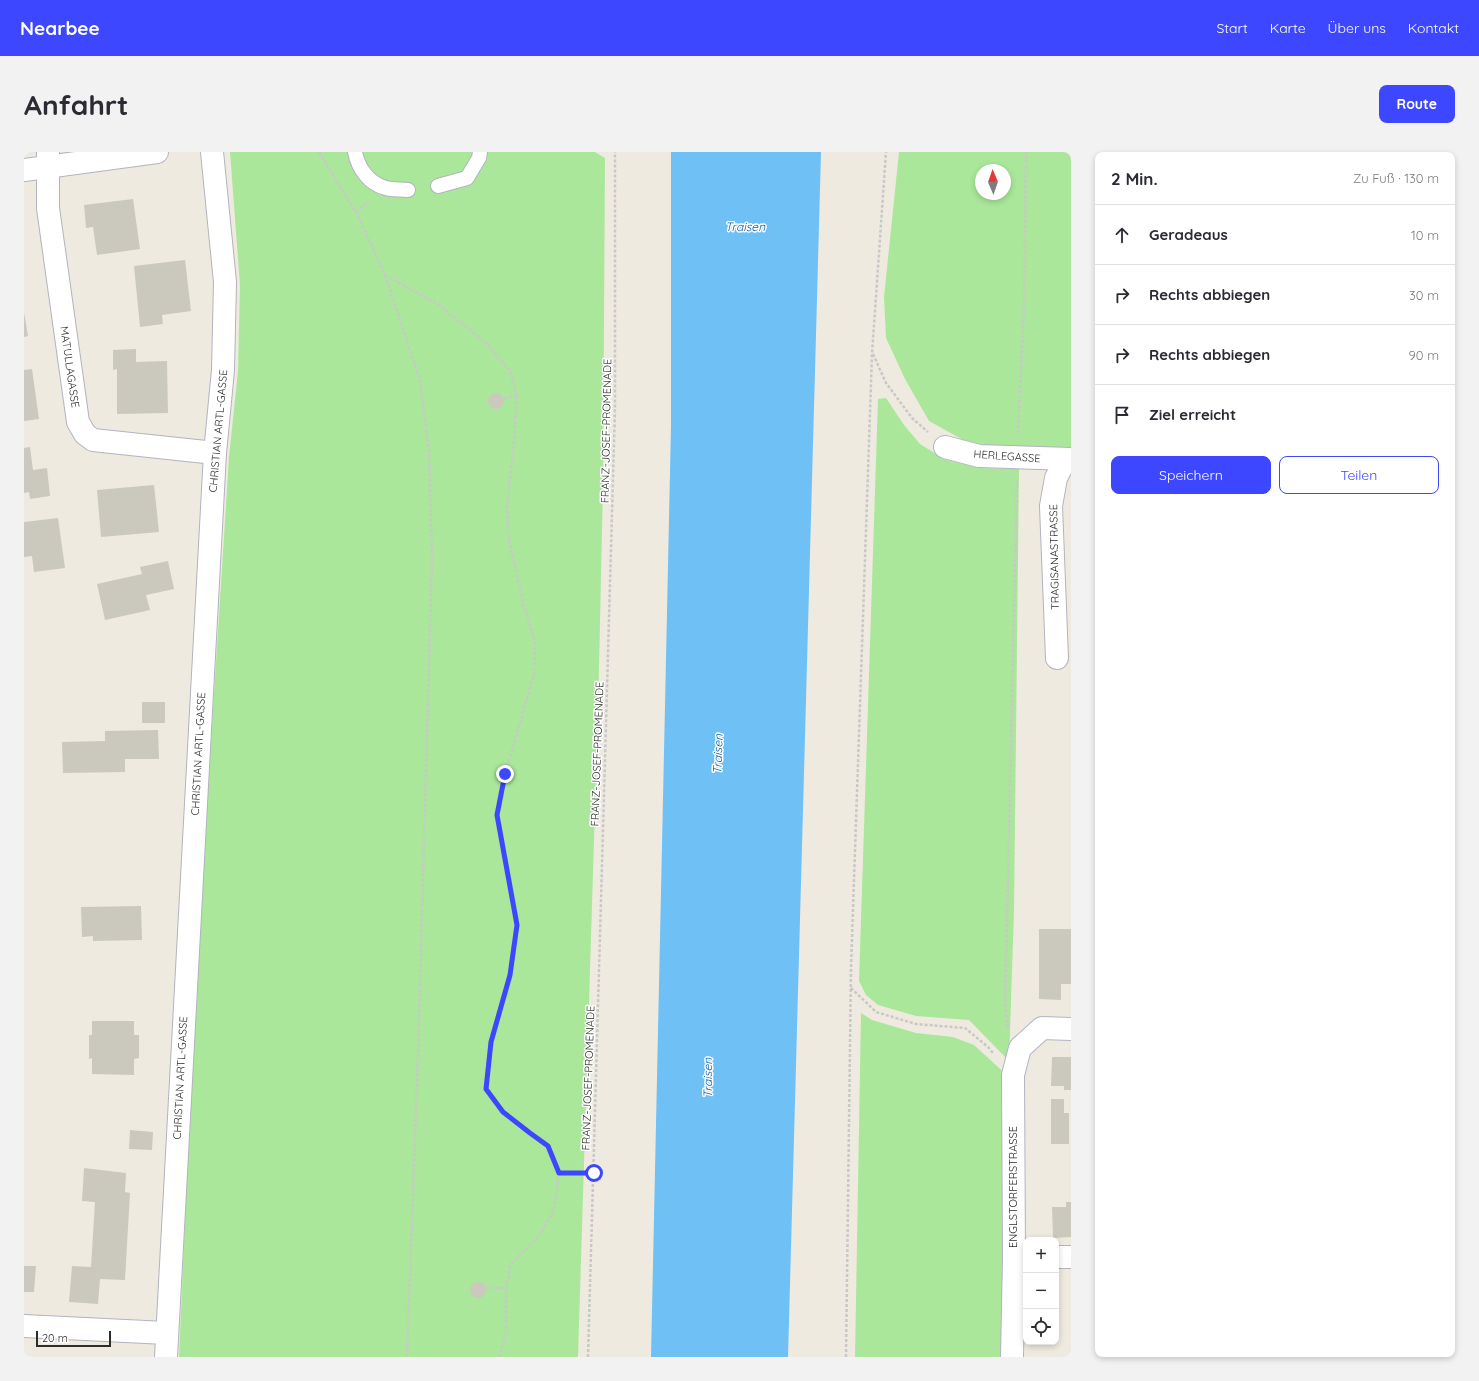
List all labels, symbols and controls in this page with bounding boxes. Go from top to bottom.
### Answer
text: Nearbee [20,16,100,40]
text: Start [1216,19,1248,37]
text: Karte [1270,19,1306,37]
text: Über uns [1328,19,1386,37]
text: Kontakt [1408,19,1459,37]
button: Route [1379,85,1455,123]
text: Anfahrt [24,87,128,122]
north arrow [975,164,1011,200]
text: 2 Min. [1111,168,1158,189]
text: Zu Fuß · 130 m [1353,170,1439,186]
water label: Traisen [725,219,766,234]
icon: ahead [1111,224,1133,246]
text: Geradeaus [1149,225,1228,244]
text: 10 m [1411,227,1439,243]
icon: right [1111,284,1133,306]
text: Rechts abbiegen [1149,285,1270,304]
text: 30 m [1409,287,1439,303]
street label: MATULLAGASSE [57,325,83,409]
icon: right [1111,344,1133,366]
text: Rechts abbiegen [1149,345,1270,364]
text: 90 m [1409,347,1439,363]
street label: FRANZ-JOSEF-PROMENADE [598,359,614,503]
street label: CHRISTIAN ARTL-GASSE [206,369,230,493]
icon: arrive [1111,404,1133,426]
text: Ziel erreicht [1149,405,1236,424]
street label: HERLEGASSE [973,447,1041,465]
button: Speichern [1111,456,1271,494]
button: Teilen [1279,456,1439,494]
street label: TRAGISANASTRASSE [1046,504,1062,610]
street label: FRANZ-JOSEF-PROMENADE [587,681,607,827]
street label: CHRISTIAN ARTL-GASSE [188,692,208,816]
water label: Traisen [709,733,726,774]
route end [496,765,514,783]
street label: FRANZ-JOSEF-PROMENADE [578,1005,598,1151]
street label: CHRISTIAN ARTL-GASSE [170,1016,190,1140]
water label: Traisen [700,1057,715,1098]
street label: ENGLSTORFERSTRASSE [1006,1126,1020,1248]
route start [585,1164,603,1182]
map controls [1023,1237,1059,1345]
button: + [1023,1237,1059,1273]
button: − [1023,1273,1059,1309]
button: locate [1023,1309,1059,1345]
scale bar [36,1329,111,1348]
text: 20 m [42,1331,68,1345]

